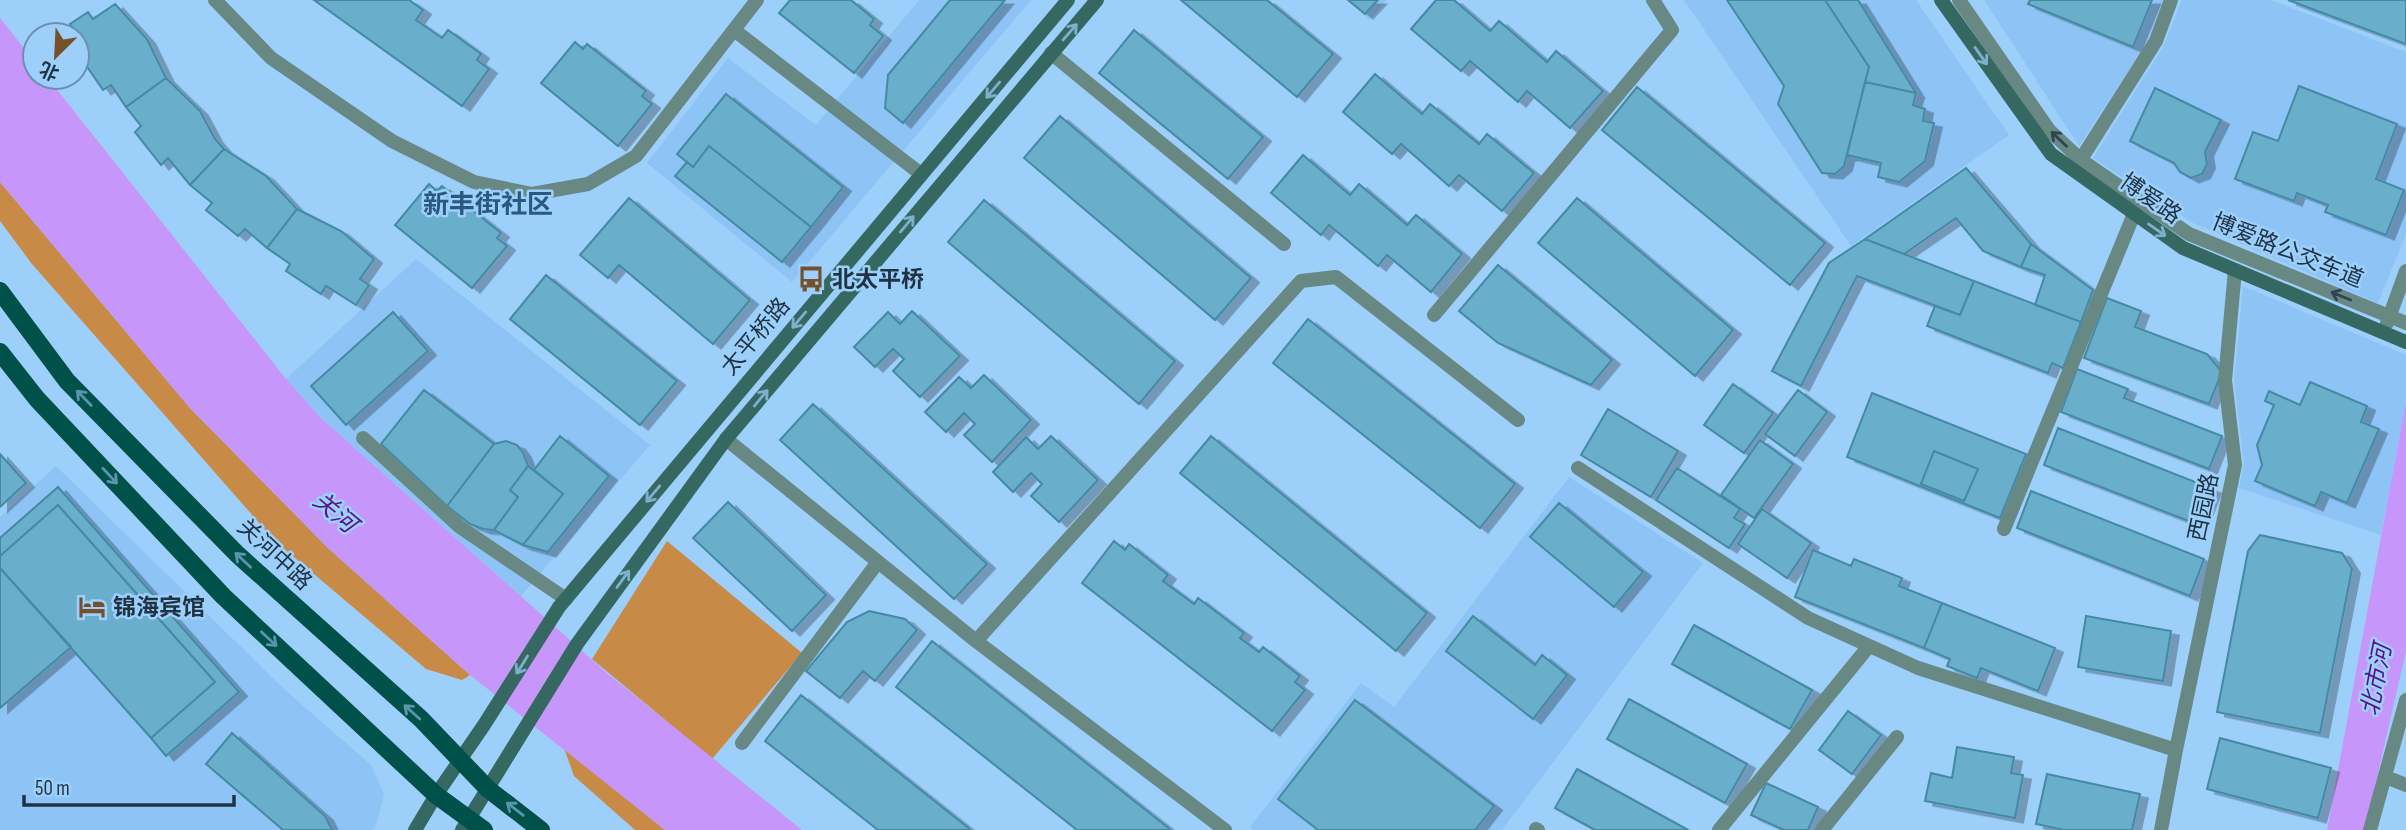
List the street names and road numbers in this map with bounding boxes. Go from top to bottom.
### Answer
street label: 博爱路 [2114,168,2187,230]
street label: 博爱路公交车道 [2208,208,2368,294]
street label: 太平桥路 [715,292,796,381]
street label: 西园路 [2183,471,2225,544]
street label: 关河中路 [231,513,318,596]

